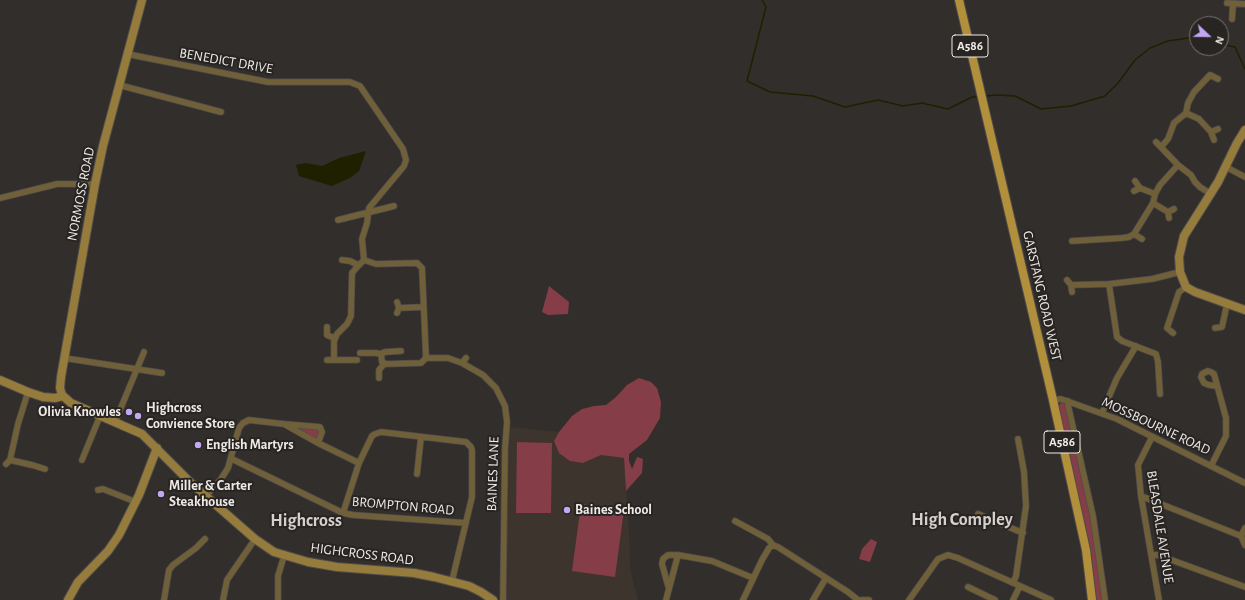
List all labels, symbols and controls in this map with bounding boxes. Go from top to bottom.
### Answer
north arrow [1189,16,1229,56]
road number: A586 [952,35,988,57]
text: N [1213,35,1226,46]
street label: BENEDICT DRIVE [178,45,274,77]
street label: NORMOSS ROAD [64,146,98,242]
street label: GARSTANG ROAD WEST [1019,229,1065,363]
street label: MOSSBOURNE ROAD [1099,393,1213,459]
place label: Highcross Convience Store [146,400,235,432]
place label: Olivia Knowles [38,404,121,420]
marker: Olivia Knowles [124,407,134,417]
marker: Highcross Convience Store [133,411,143,421]
road number: A586 [1044,431,1080,453]
street label: BAINES LANE [483,436,503,512]
place label: English Martyrs [206,437,294,453]
marker: English Martyrs [193,440,203,450]
street label: BLEASDALE AVENUE [1143,469,1177,585]
place label: Miller & Carter Steakhouse [169,478,252,510]
marker: Miller & Carter Steakhouse [156,489,166,499]
street label: BROMPTON ROAD [351,493,455,519]
place label: Baines School [575,502,652,518]
marker: Baines School [562,505,572,515]
district label: High Compley [911,509,1013,531]
district label: Highcross [270,510,342,532]
street label: HIGHCROSS ROAD [310,539,414,569]

